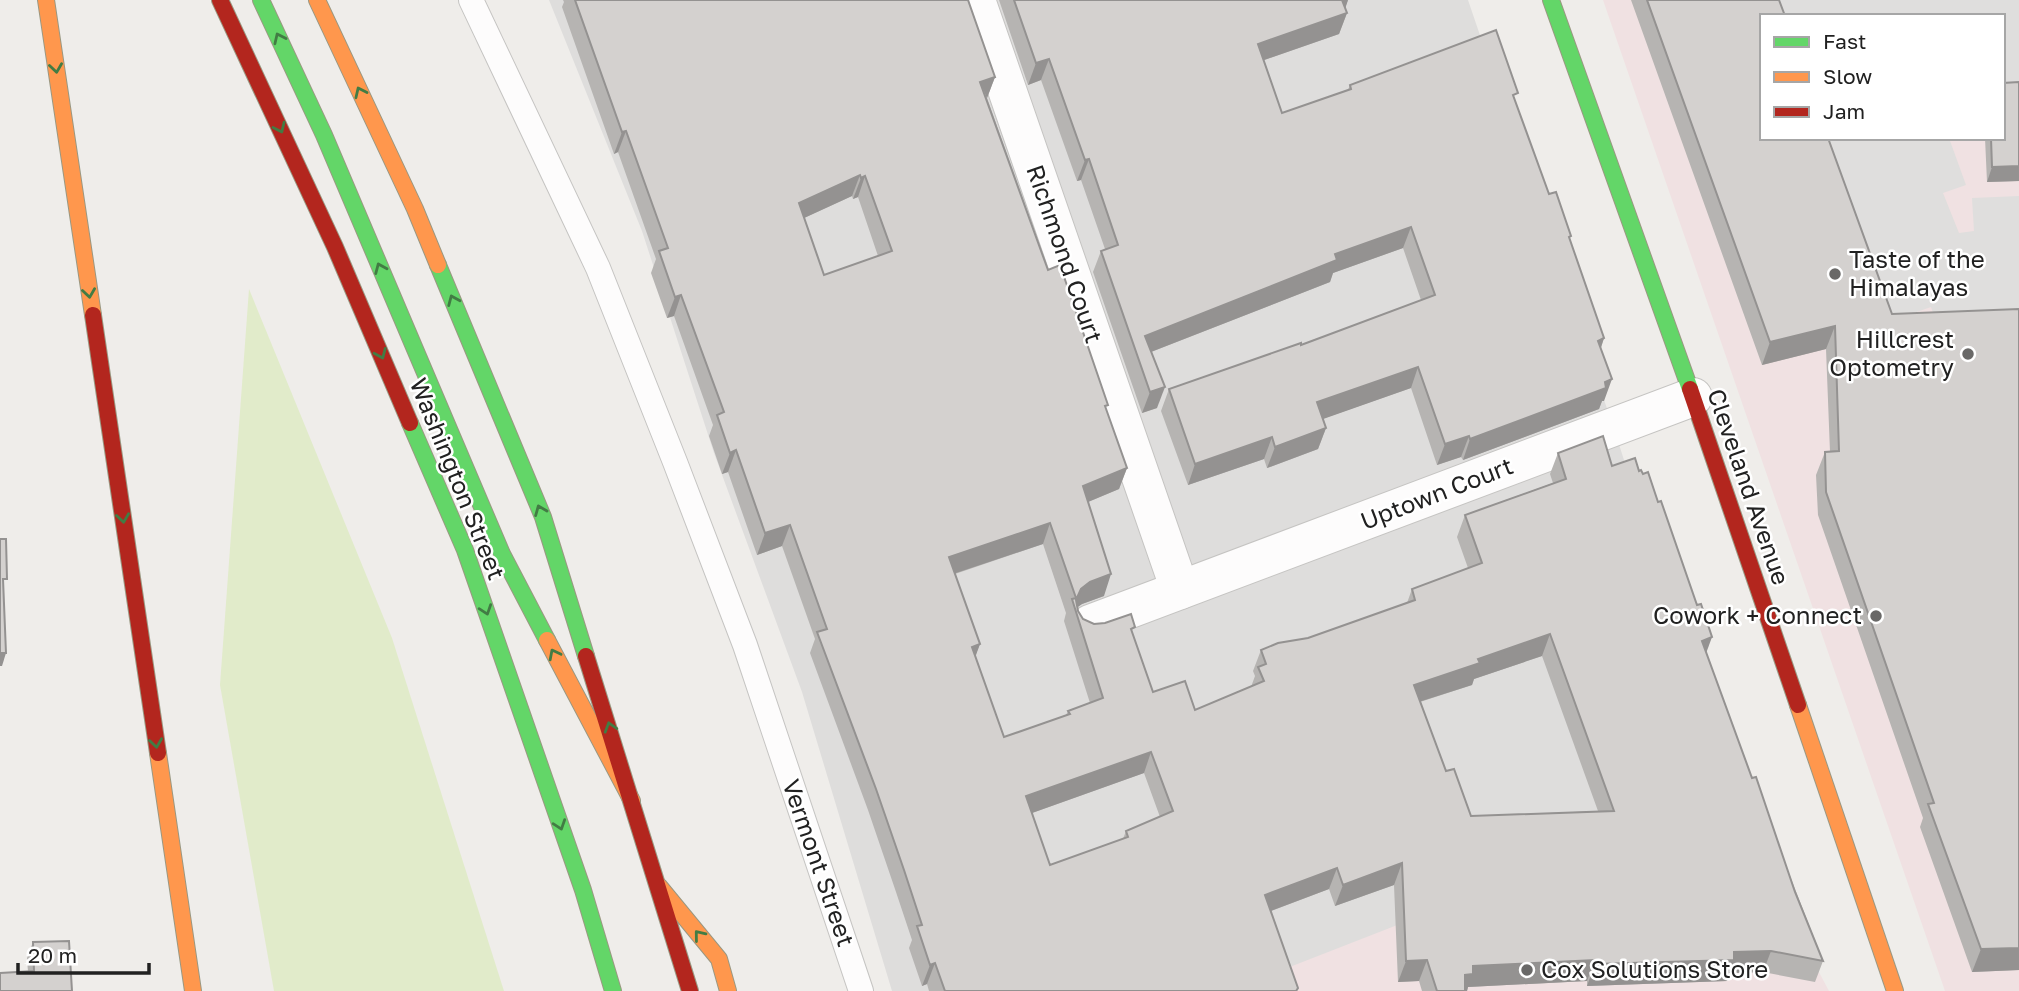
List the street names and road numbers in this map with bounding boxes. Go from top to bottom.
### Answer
street label: Richmond Court [1021,161,1109,346]
street label: Washington Street [405,373,512,583]
street label: Cleveland Avenue [1702,385,1797,588]
street label: Uptown Court [1356,450,1517,535]
street label: Vermont Street [777,775,862,950]

